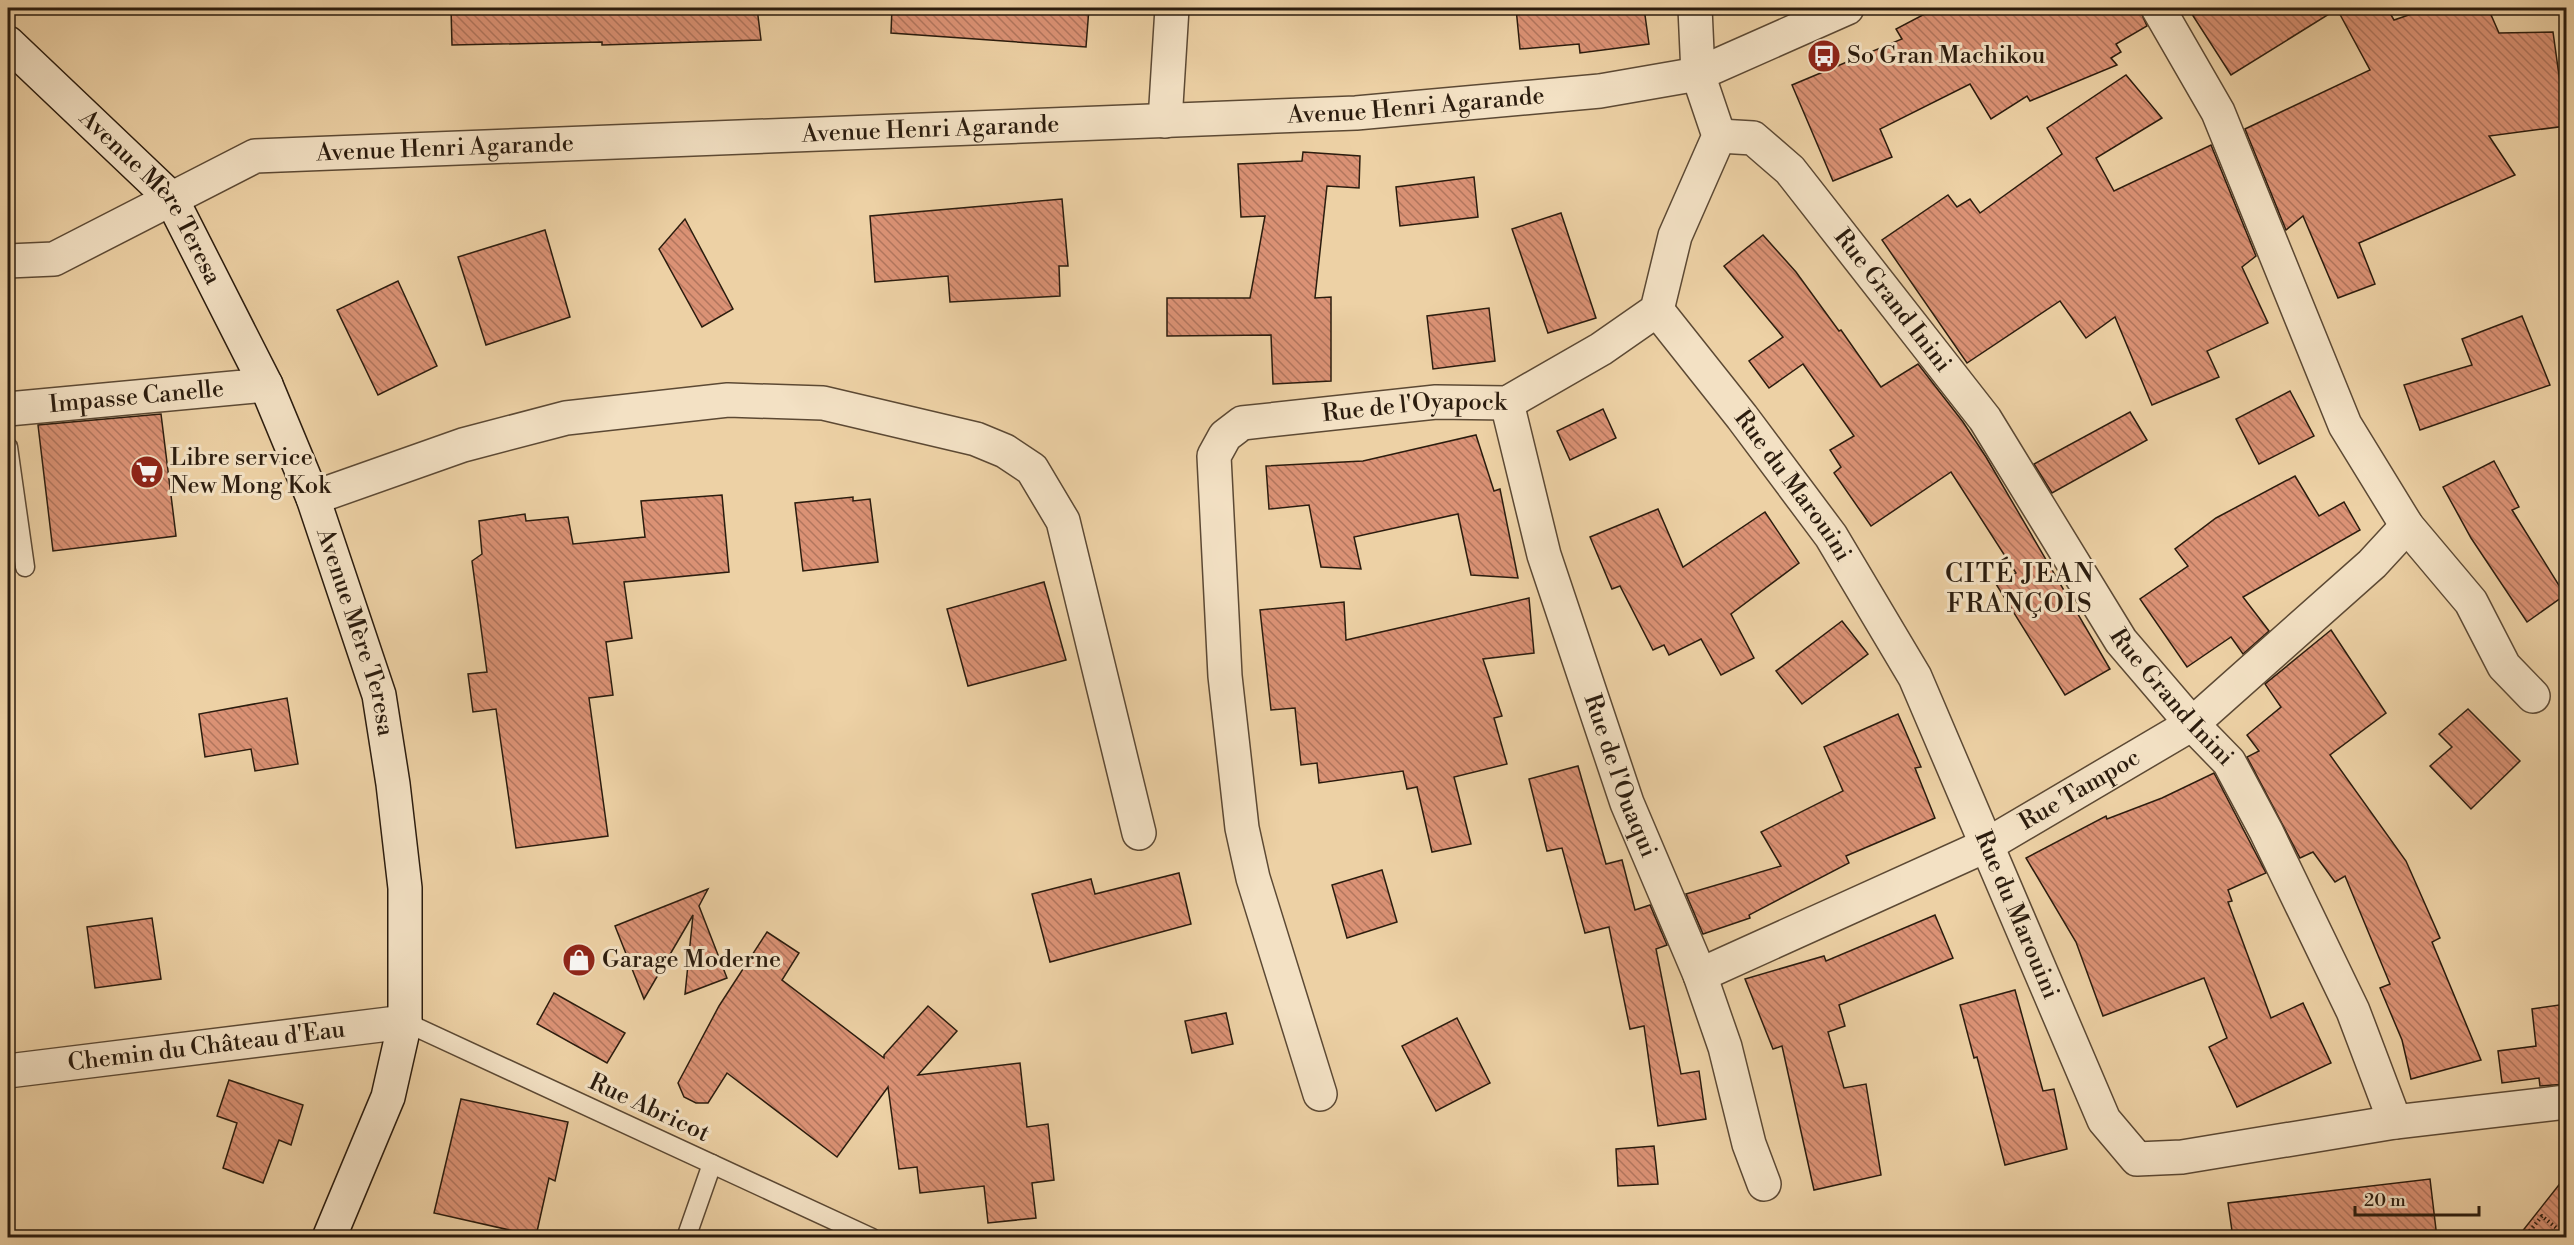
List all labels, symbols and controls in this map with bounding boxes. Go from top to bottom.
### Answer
bus stop icon: So Gran Machikou [1806,38,1842,74]
place label: So Gran Machikou [1847,41,2046,71]
street label: Avenue Henri Agarande [1286,81,1546,131]
street label: Avenue Mère Teresa [72,103,228,291]
street label: Avenue Henri Agarande [800,110,1060,150]
street label: Avenue Henri Agarande [315,129,574,169]
street label: Rue Grand Inini [1827,223,1958,379]
street label: Impasse Canelle [48,374,225,420]
street label: Rue de l'Oyapock [1321,387,1508,429]
street label: Rue du Marouini [1727,404,1858,567]
place label: Libre service New Mong Kok [170,443,332,501]
supermarket icon: Libre service New Mong Kok [129,454,165,490]
street label: Avenue Mère Teresa [309,523,400,739]
district label: CITÉ JEAN FRANÇOIS [1945,556,2095,620]
street label: Rue Grand Inini [2102,623,2240,773]
street label: Rue de l'Ouaqui [1577,690,1663,862]
street label: Rue Tampoc [2014,743,2146,837]
street label: Rue du Marouini [1967,826,2066,1004]
shop icon: Garage Moderne [561,942,597,978]
place label: Garage Moderne [602,945,781,975]
street label: Chemin du Château d'Eau [66,1014,347,1078]
street label: Rue Abricot [584,1067,715,1149]
scale bar [2355,1179,2480,1217]
text: 20 m [2364,1189,2406,1212]

